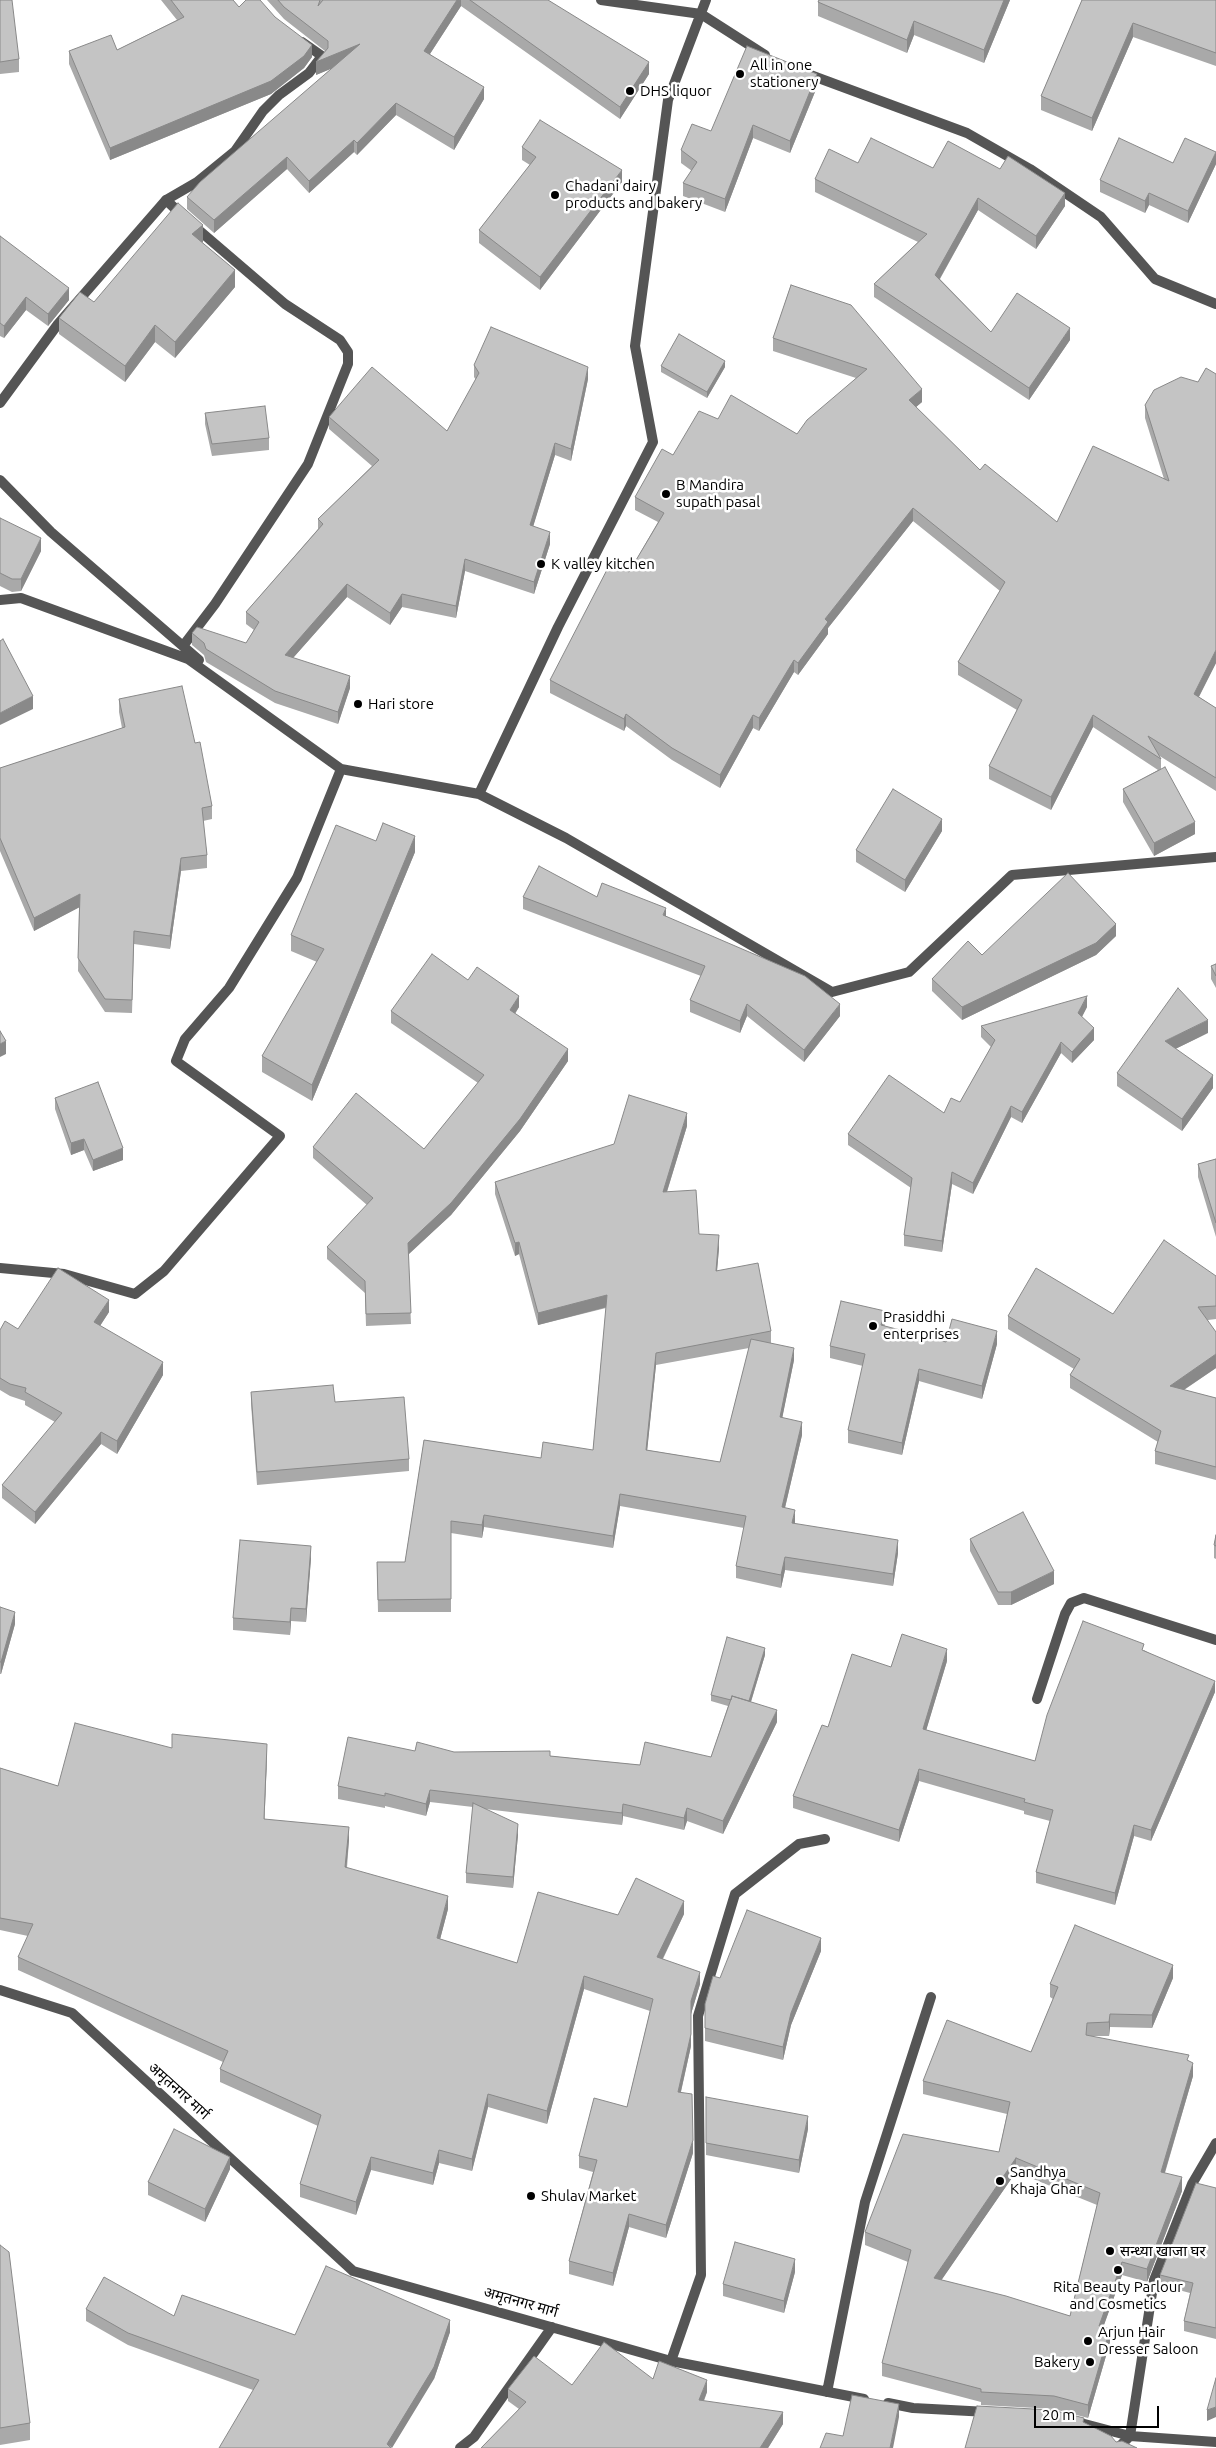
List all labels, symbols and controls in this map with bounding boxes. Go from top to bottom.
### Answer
place label: All in one stationery [750,56,818,91]
marker: All in one stationery [734,68,746,80]
place label: DHS liquor [640,82,712,100]
marker: DHS liquor [624,85,636,97]
place label: Chadani dairy products and bakery [565,177,702,212]
marker: Chadani dairy products and bakery [549,189,561,201]
place label: B Mandira supath pasal [676,476,760,511]
marker: B Mandira supath pasal [660,488,672,500]
place label: K valley kitchen [551,555,655,573]
marker: K valley kitchen [535,558,547,570]
place label: Hari store [368,695,434,713]
marker: Hari store [352,698,364,710]
place label: Prasiddhi enterprises [883,1308,959,1343]
marker: Prasiddhi enterprises [867,1320,879,1332]
street label: अमृतनगर मार्ग [145,2059,213,2123]
place label: Sandhya Khaja Ghar [1010,2163,1082,2198]
marker: Sandhya Khaja Ghar [994,2175,1006,2187]
place label: Shulav Market [541,2187,636,2205]
marker: Shulav Market [525,2190,537,2202]
place label: सन्ध्या खाजा घर [1120,2242,1206,2260]
marker: सन्ध्या खाजा घर [1104,2245,1116,2257]
marker: Rita Beauty Parlour and Cosmetics [1112,2264,1124,2276]
place label: Rita Beauty Parlour and Cosmetics [1053,2278,1183,2313]
street label: अमृतनगर मार्ग [482,2283,560,2321]
place label: Arjun Hair Dresser Saloon [1098,2323,1199,2358]
marker: Arjun Hair Dresser Saloon [1082,2335,1094,2347]
place label: Bakery [1034,2353,1080,2371]
marker: Bakery [1084,2356,1096,2368]
scale bar [1036,2396,1161,2428]
text: 20 m [1042,2406,1075,2423]

